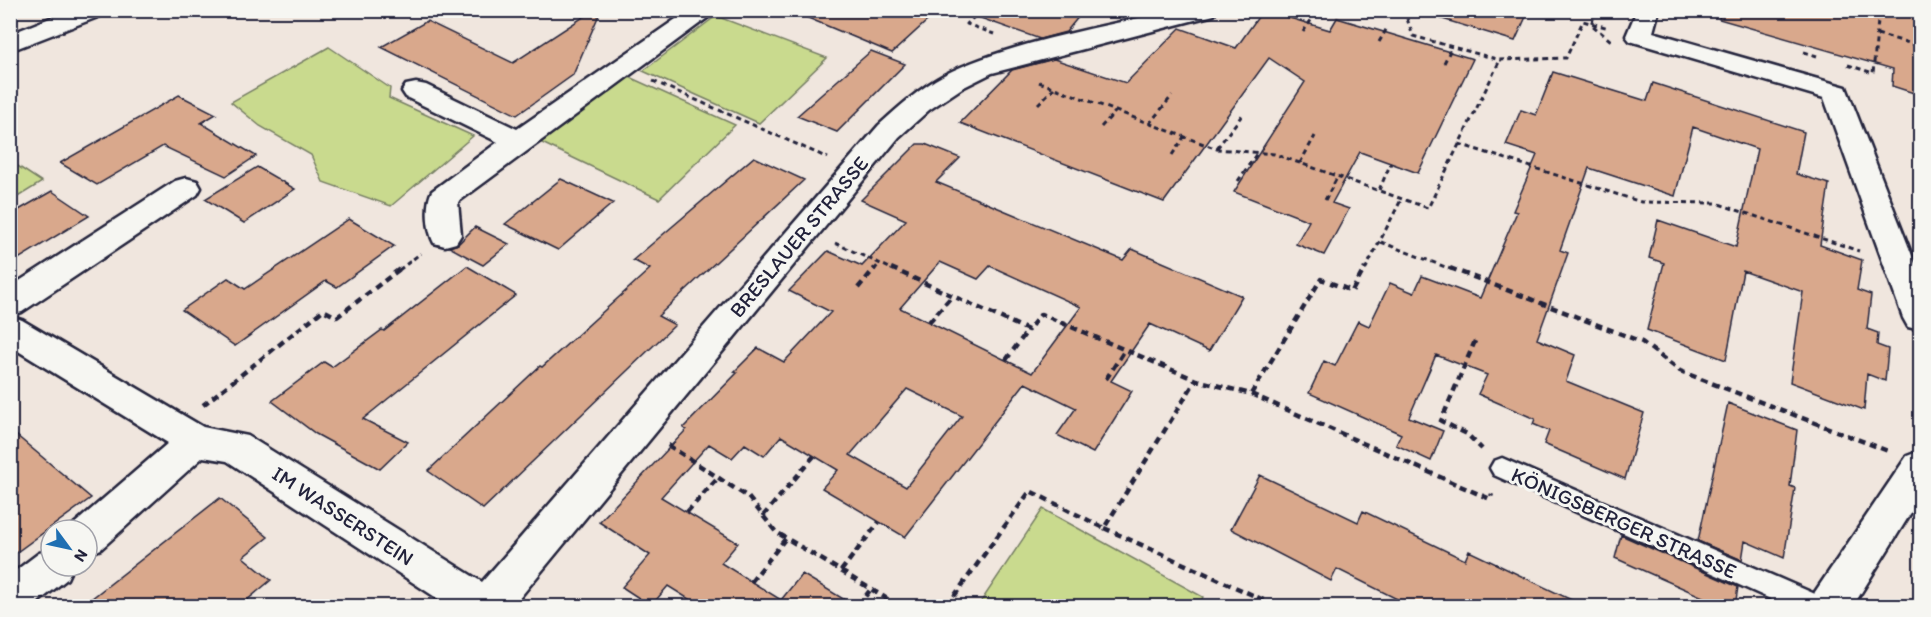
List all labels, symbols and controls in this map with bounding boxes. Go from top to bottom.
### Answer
street label: BRESLAUER STRASSE [724,151,873,322]
street label: IM WASSERSTEIN [268,461,419,571]
street label: KÖNIGSBERGER STRASSE [1508,462,1741,584]
north arrow [39,518,99,578]
text: N [70,546,92,566]

